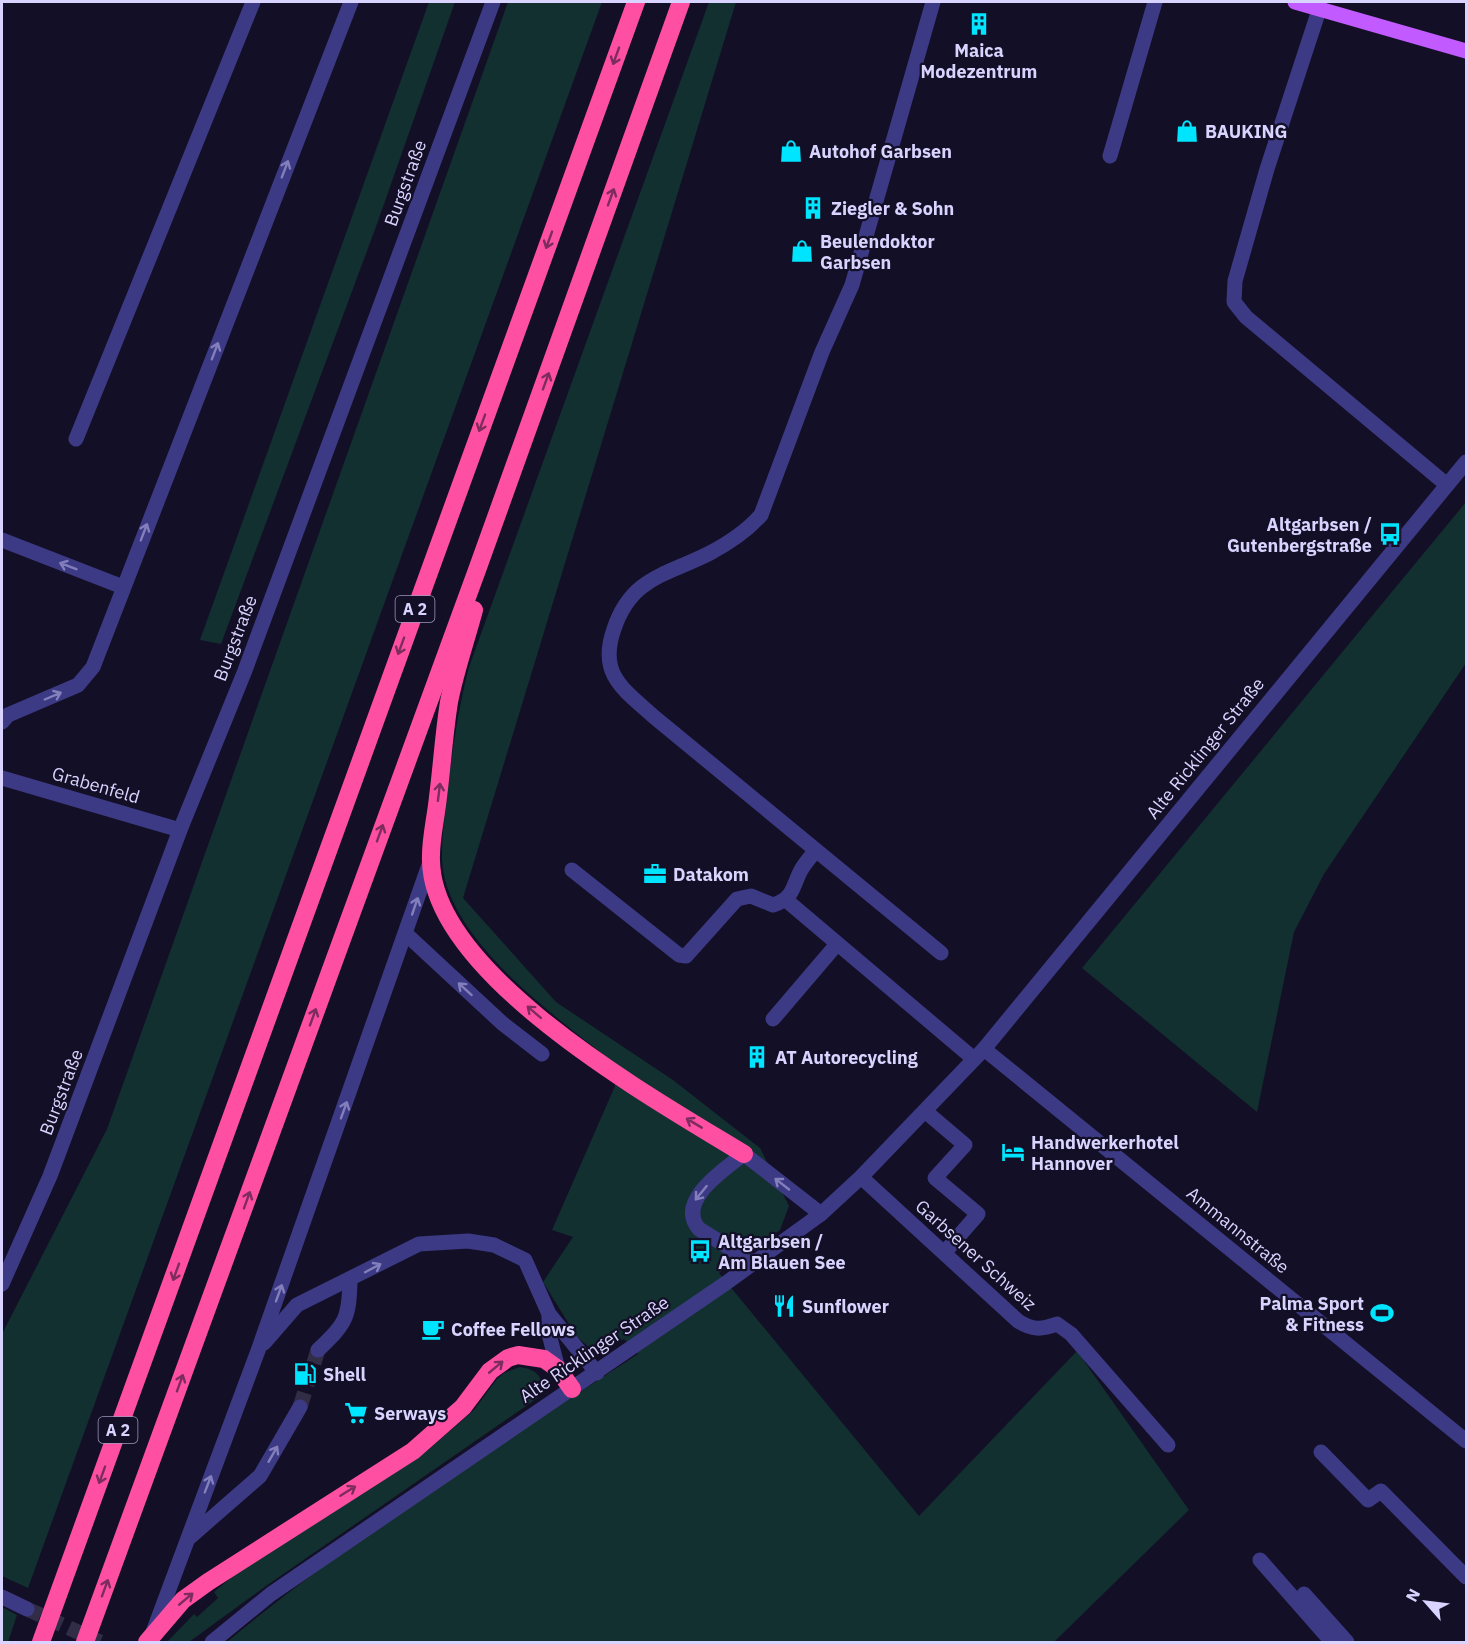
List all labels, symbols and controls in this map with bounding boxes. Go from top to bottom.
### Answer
building icon: Maica Modezentrum [966,11,992,37]
place label: Maica Modezentrum [921,39,1037,83]
one-way arrow [609,47,620,65]
shop icon: BAUKING [1174,118,1200,144]
place label: BAUKING [1205,120,1287,143]
street label: Burgstraße [379,137,431,229]
shop icon: Autohof Garbsen [778,138,804,164]
place label: Autohof Garbsen [809,140,952,163]
one-way arrow [281,160,292,179]
one-way arrow [607,188,618,207]
building icon: Ziegler & Sohn [800,195,826,221]
place label: Ziegler & Sohn [831,197,954,220]
one-way arrow [543,230,554,249]
place label: Beulendoktor Garbsen [820,230,935,274]
shop icon: Beulendoktor Garbsen [789,238,815,264]
one-way arrow [210,342,221,360]
one-way arrow [542,372,553,391]
one-way arrow [476,413,487,432]
place label: Altgarbsen / Gutenbergstraße [1227,513,1372,557]
bus stop icon: Altgarbsen / Gutenbergstraße [1377,521,1403,547]
one-way arrow [139,524,150,542]
one-way arrow [59,559,78,570]
street label: Burgstraße [208,592,262,684]
road number: A 2 [396,596,434,622]
one-way arrow [395,636,406,655]
street label: Alte Ricklinger Straße [1141,673,1269,823]
one-way arrow [43,690,61,701]
street label: Grabenfeld [49,762,143,808]
one-way arrow [434,782,445,802]
one-way arrow [375,824,386,843]
office icon: Datakom [642,861,668,887]
place label: Datakom [673,863,749,886]
one-way arrow [411,897,422,916]
one-way arrow [458,982,473,996]
one-way arrow [527,1005,542,1019]
one-way arrow [309,1008,320,1027]
building icon: AT Autorecycling [744,1044,770,1070]
street label: Burgstraße [34,1046,88,1138]
place label: AT Autorecycling [775,1046,918,1069]
one-way arrow [339,1101,350,1119]
one-way arrow [686,1117,703,1129]
place label: Handwerkerhotel Hannover [1031,1131,1179,1175]
hotel icon: Handwerkerhotel Hannover [1000,1139,1026,1165]
one-way arrow [775,1177,791,1190]
street label: Ammannstraße [1182,1182,1294,1279]
one-way arrow [695,1185,708,1201]
one-way arrow [242,1191,253,1210]
street label: Garbsener Schweiz [911,1195,1041,1315]
place label: Altgarbsen / Am Blauen See [718,1230,846,1274]
bus stop icon: Altgarbsen / Am Blauen See [687,1238,713,1264]
one-way arrow [169,1262,180,1281]
one-way arrow [364,1262,382,1273]
one-way arrow [274,1284,285,1303]
street label: Alte Ricklinger Straße [515,1290,673,1408]
place label: Palma Sport & Fitness [1260,1292,1364,1336]
restaurant icon: Sunflower [771,1293,797,1319]
place label: Sunflower [802,1295,889,1318]
sports icon: Palma Sport & Fitness [1369,1300,1395,1326]
cafe icon: Coffee Fellows [420,1316,446,1342]
place label: Coffee Fellows [451,1318,575,1341]
one-way arrow [488,1360,503,1374]
fuel station icon: Shell [292,1361,318,1387]
place label: Shell [323,1363,366,1386]
one-way arrow [176,1374,187,1393]
supermarket icon: Serways [343,1400,369,1426]
place label: Serways [374,1402,446,1425]
road number: A 2 [98,1417,138,1443]
one-way arrow [267,1446,279,1463]
one-way arrow [96,1465,107,1483]
one-way arrow [203,1475,214,1494]
one-way arrow [339,1485,356,1497]
north arrow [1396,1572,1456,1632]
one-way arrow [101,1579,112,1597]
text: N [1401,1585,1424,1605]
one-way arrow [178,1592,193,1606]

